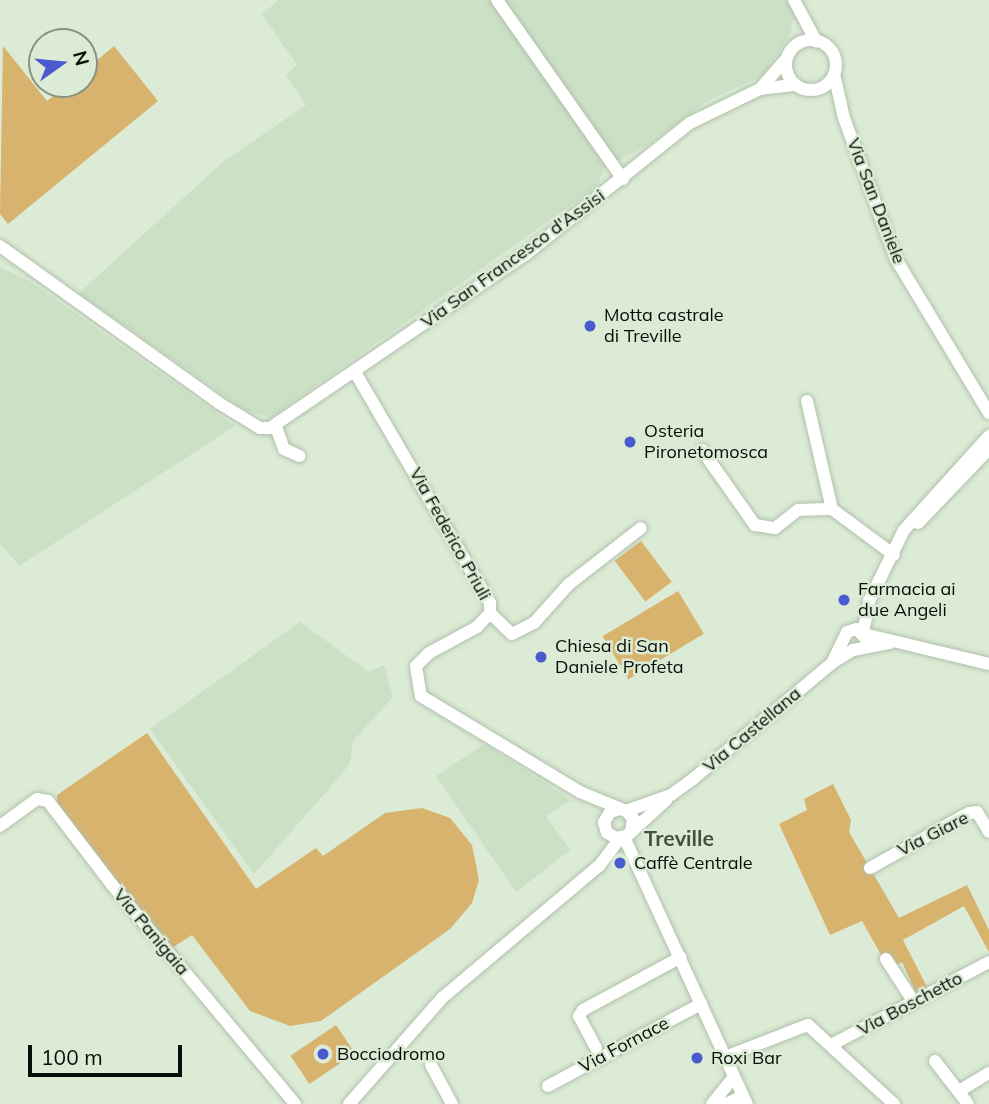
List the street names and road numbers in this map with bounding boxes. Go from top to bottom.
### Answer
street label: Via San Daniele [842,135,910,267]
street label: Via San Francesco d'Assisi [417,185,609,333]
street label: Via Federico Priuli [405,464,495,604]
street label: Via Castellana [699,683,805,777]
street label: Via Giare [894,807,972,861]
street label: Via Panigaia [109,884,193,980]
street label: Via Boschetto [854,967,966,1041]
street label: Via Fornace [575,1012,673,1078]

